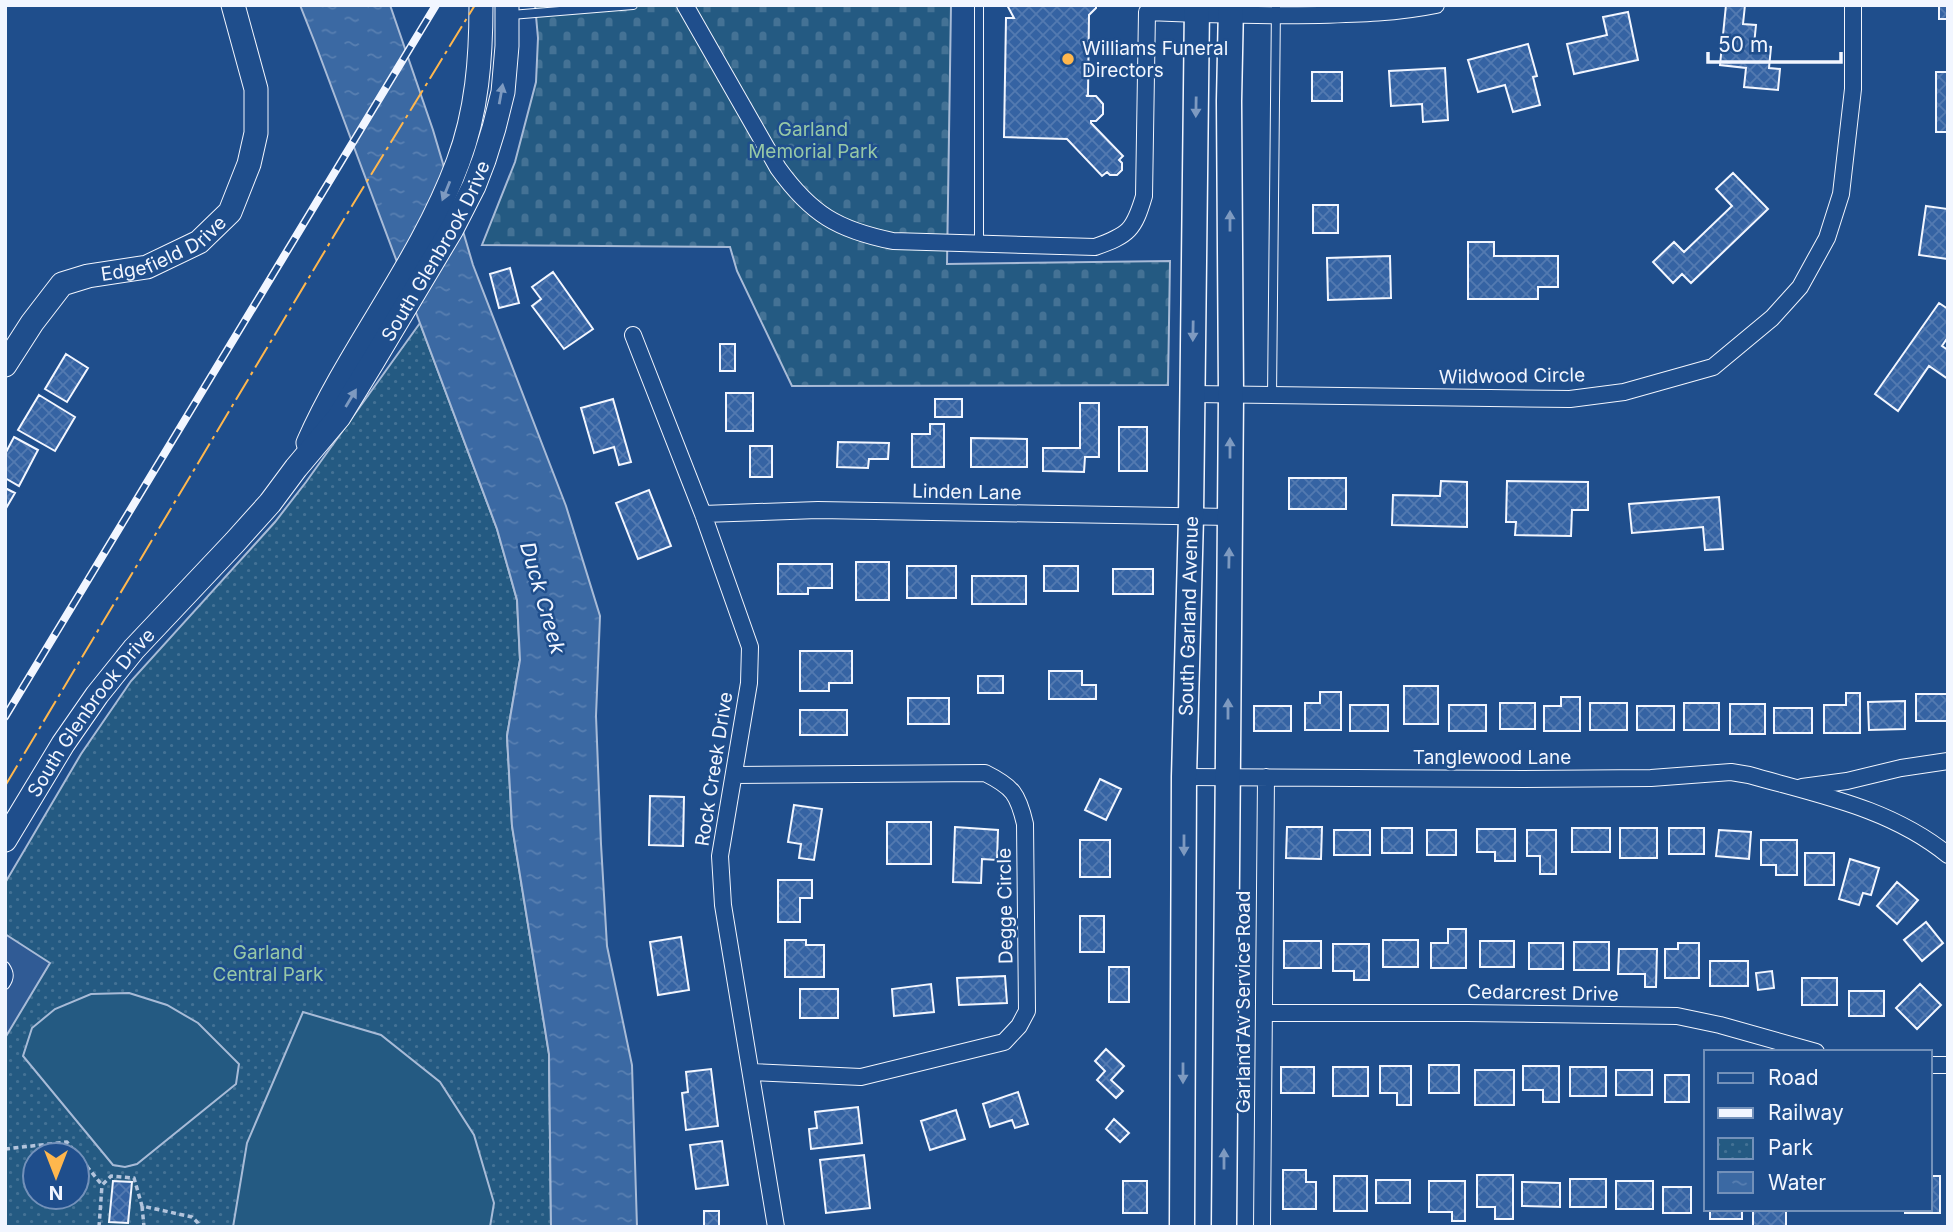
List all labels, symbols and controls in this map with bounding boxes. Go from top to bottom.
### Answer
scale bar [1708,21,1841,65]
text: 50 m [1718,32,1768,57]
place label: Williams Funeral Directors [1082,37,1228,82]
marker: Williams Funeral Directors [1060,51,1076,67]
one-way arrow [496,83,507,105]
one-way arrow [1190,96,1201,118]
park label: Garland Memorial Park [748,118,878,163]
street label: South Glenbrook Drive [376,157,494,345]
one-way arrow [441,181,452,202]
one-way arrow [1224,210,1236,232]
street label: Edgefield Drive [99,211,231,285]
one-way arrow [1187,320,1199,342]
street label: Wildwood Circle [1439,363,1585,389]
one-way arrow [345,388,357,407]
one-way arrow [1224,437,1236,459]
street label: Linden Lane [912,480,1022,504]
street label: South Garland Avenue [1174,516,1203,716]
water label: Duck Creek [515,539,571,657]
one-way arrow [1223,546,1235,568]
street label: South Glenbrook Drive [22,623,159,801]
street label: Rock Creek Drive [690,690,738,848]
one-way arrow [1222,697,1234,719]
street label: Tanglewood Lane [1413,746,1571,769]
one-way arrow [1178,835,1190,857]
street label: Degge Circle [992,848,1018,964]
street label: Garland Av Service Road [1232,891,1255,1113]
park label: Garland Central Park [213,941,324,986]
street label: Cedarcrest Drive [1467,980,1619,1006]
legend [1704,1050,1932,1211]
one-way arrow [1177,1062,1188,1084]
text: Road [1768,1065,1819,1090]
text: Railway [1768,1100,1844,1125]
text: Park [1768,1135,1813,1160]
north arrow [21,1141,91,1211]
one-way arrow [1218,1147,1230,1169]
text: Water [1768,1170,1826,1195]
text: N [49,1181,63,1204]

